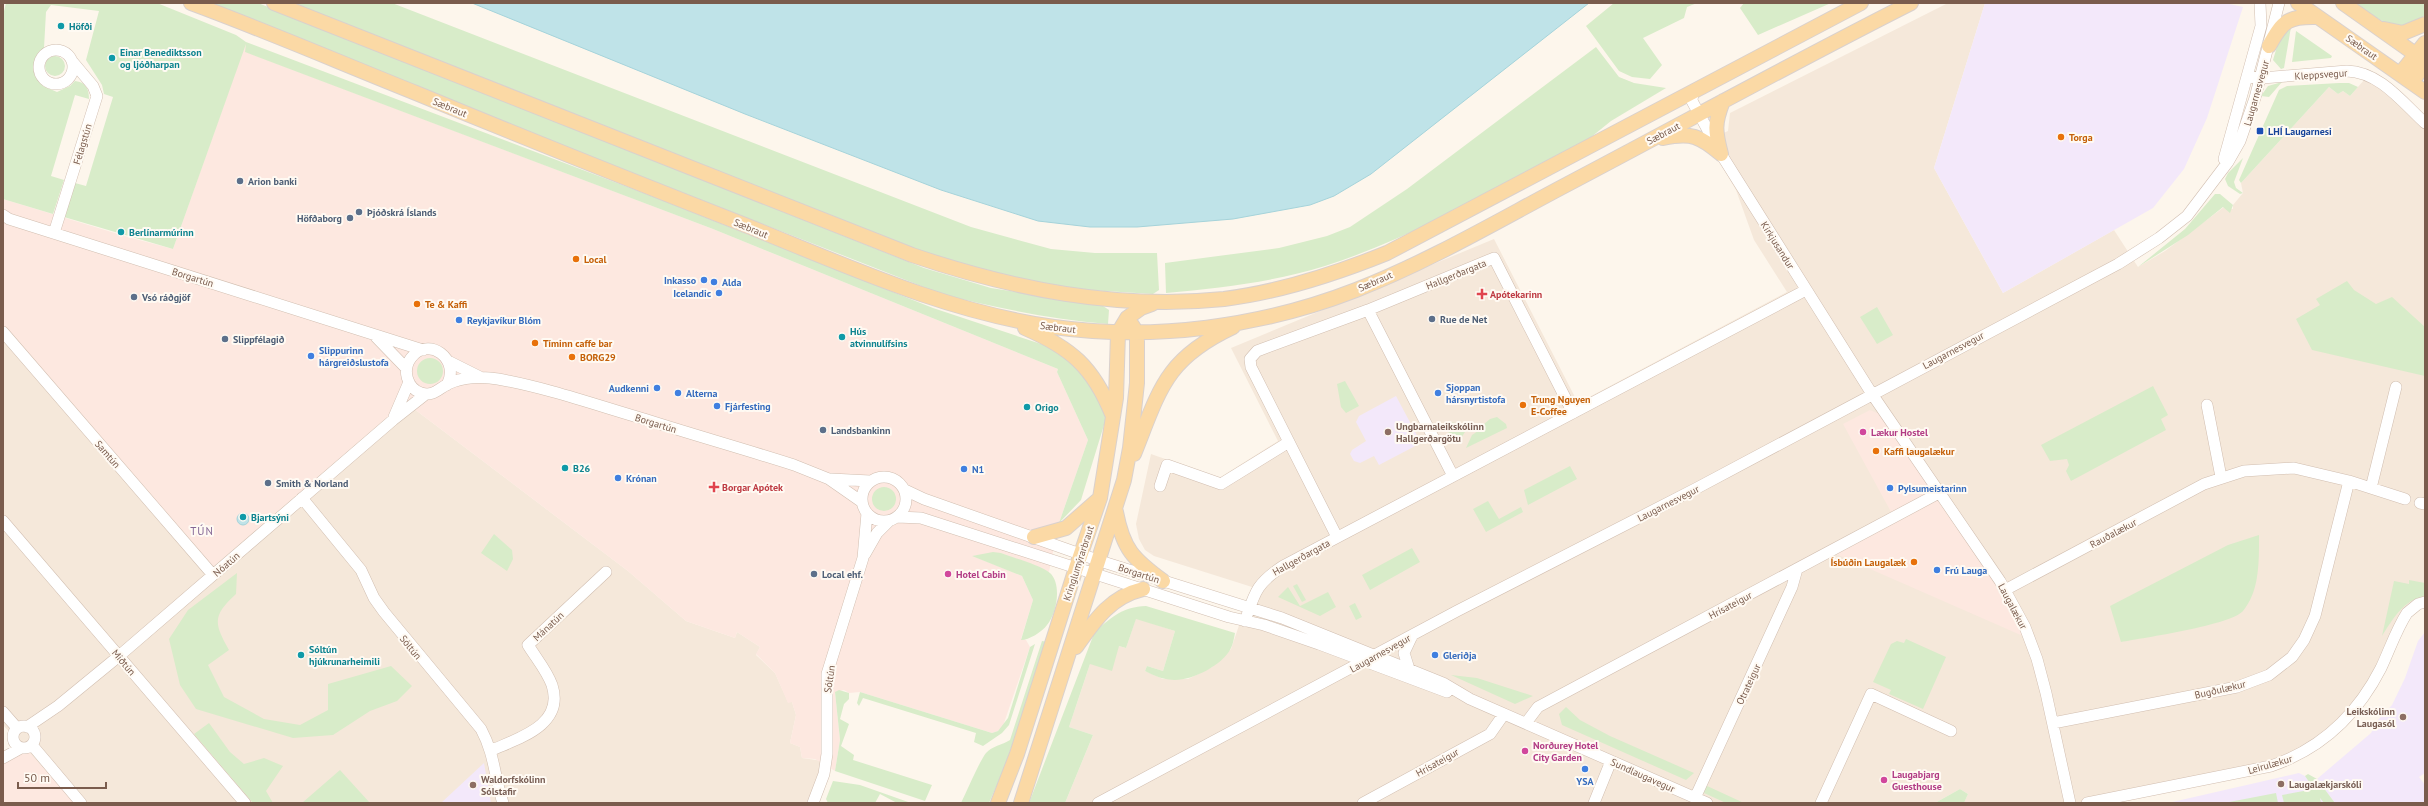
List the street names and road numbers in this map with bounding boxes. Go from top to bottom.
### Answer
street label: Sæbraut [2343,32,2381,63]
street label: Laugarnesvegur [2241,58,2272,127]
street label: Kleppsvegur [2294,66,2349,83]
street label: Sæbraut [431,95,469,120]
street label: Sæbraut [1644,119,1683,148]
street label: Félagstún [70,122,95,166]
street label: Sæbraut [732,216,770,241]
street label: Kirkjusandur [1758,219,1798,272]
street label: Hallgerðargata [1424,256,1488,292]
street label: Borgartún [170,265,215,290]
street label: Sæbraut [1356,268,1395,295]
street label: Sæbraut [1039,319,1077,336]
street label: Laugarnesvegur [1920,329,1987,372]
street label: Borgartún [633,411,678,436]
street label: Samtún [92,438,123,471]
street label: Laugarnesvegur [1635,482,1702,525]
street label: Rauðalækur [2088,515,2139,551]
street label: Kringlumýrarbraut [1060,523,1097,602]
street label: Hallgerðargata [1270,536,1332,579]
street label: Nóatún [210,549,242,580]
street label: Borgartún [1116,561,1161,586]
street label: Laugalækur [1995,581,2030,632]
street label: Hrísateigur [1706,588,1755,622]
street label: Mánatún [530,609,567,644]
street label: Laugarnesvegur [1348,631,1413,676]
street label: Sóltún [397,632,424,662]
street label: Miðtún [109,646,138,678]
street label: Otrateigur [1733,661,1764,707]
street label: Sóltún [821,664,838,694]
street label: Bugðulækur [2193,677,2248,702]
street label: Hrísateigur [1413,745,1462,780]
street label: Leirulækur [2246,752,2294,777]
street label: Sundlaugavegur [1609,755,1677,796]

